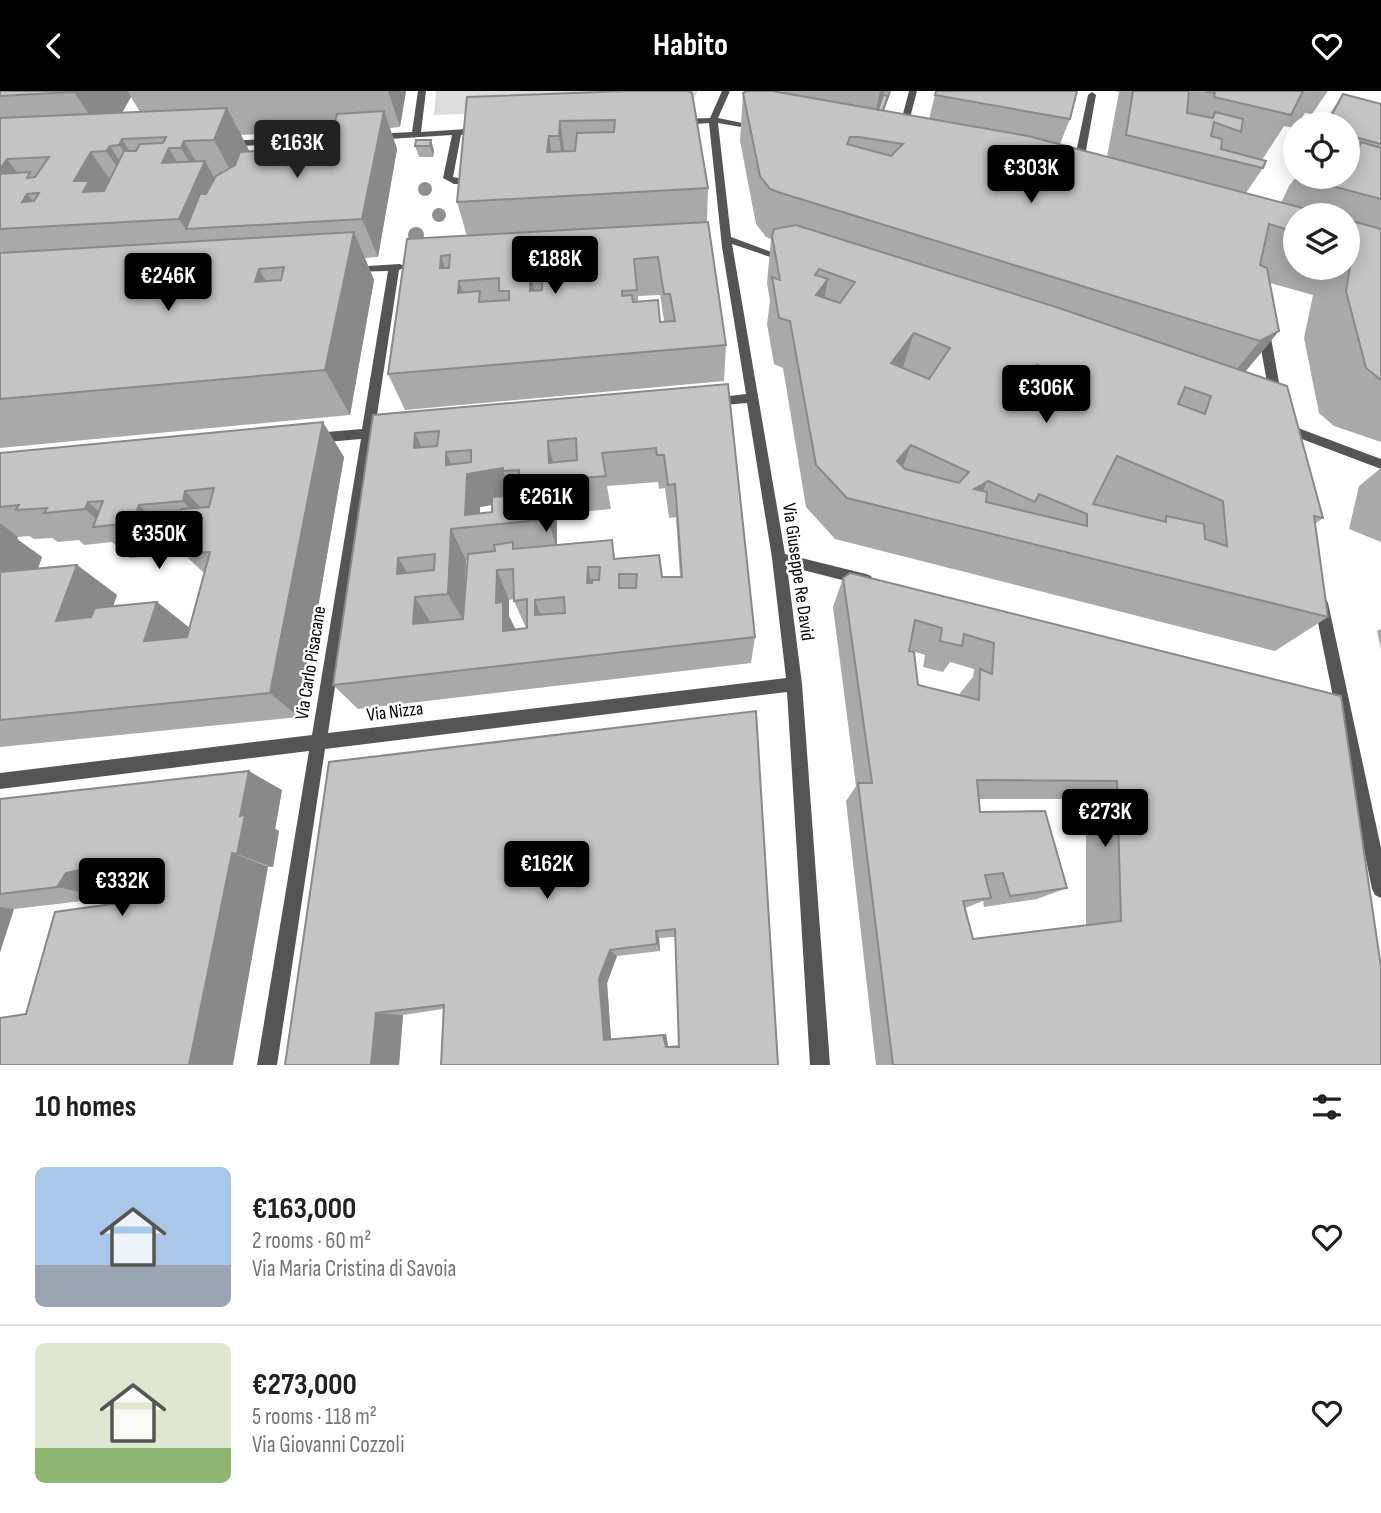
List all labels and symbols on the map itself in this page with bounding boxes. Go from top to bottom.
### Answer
pin: €163K [248,120,346,180]
pin: €303K [982,145,1080,205]
pin: €188K [506,237,604,296]
pin: €246K [119,253,217,313]
pin: €306K [997,365,1095,425]
pin: €261K [497,475,595,534]
street label: Via Giuseppe Re David [777,502,819,642]
pin: €350K [110,511,208,571]
street label: Via Carlo Pisacane [291,605,331,721]
street label: Via Nizza [366,697,424,727]
pin: €273K [1056,789,1154,849]
pin: €162K [498,841,596,901]
pin: €332K [73,859,171,918]

